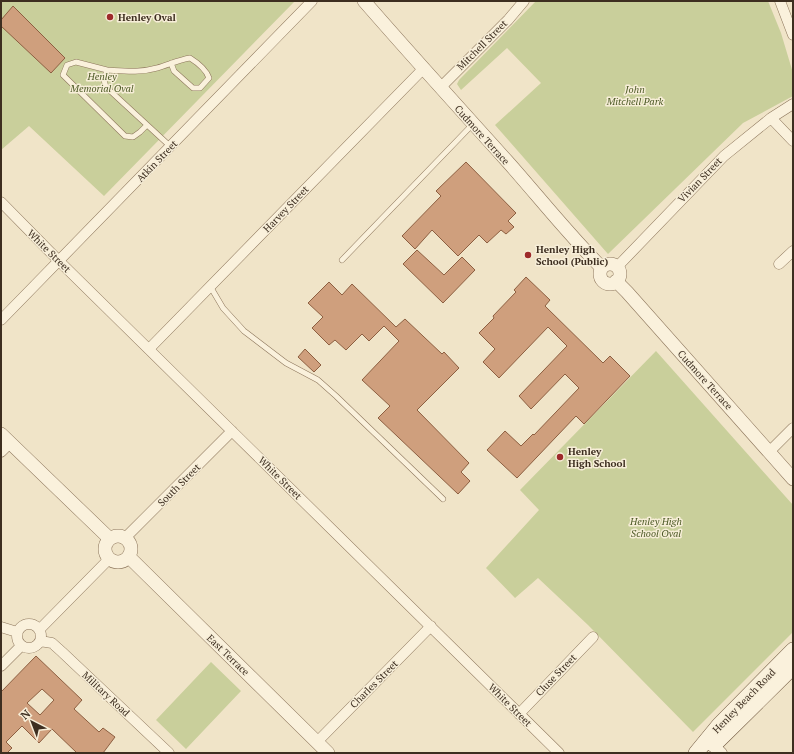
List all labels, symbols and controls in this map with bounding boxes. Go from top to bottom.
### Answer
place label: Henley Oval [118,11,176,24]
marker: Henley Oval [105,12,115,22]
street label: Mitchell Street [454,17,510,73]
park label: Henley Memorial Oval [69,70,134,95]
park label: John Mitchell Park [606,83,664,108]
street label: Cudmore Terrace [452,102,512,168]
street label: Atkin Street [134,137,180,185]
street label: Vivian Street [675,154,725,205]
street label: Harvey Street [260,183,312,235]
street label: White Street [25,227,74,276]
place label: Henley High School (Public) [536,243,608,268]
marker: Henley High School (Public) [523,250,533,260]
street label: Cudmore Terrace [675,347,735,413]
place label: Henley High School [568,445,626,470]
marker: Henley High School [555,452,565,462]
street label: White Street [256,454,305,503]
street label: South Street [155,461,203,509]
park label: Henley High School Oval [629,515,682,540]
street label: East Terrace [204,632,252,678]
street label: Cluse Street [533,651,580,699]
street label: Charles Street [347,657,401,711]
street label: Henley Beach Road [710,666,779,736]
street label: Military Road [80,669,133,720]
street label: White Street [486,681,535,730]
north arrow [12,702,52,742]
text: N [18,706,34,723]

